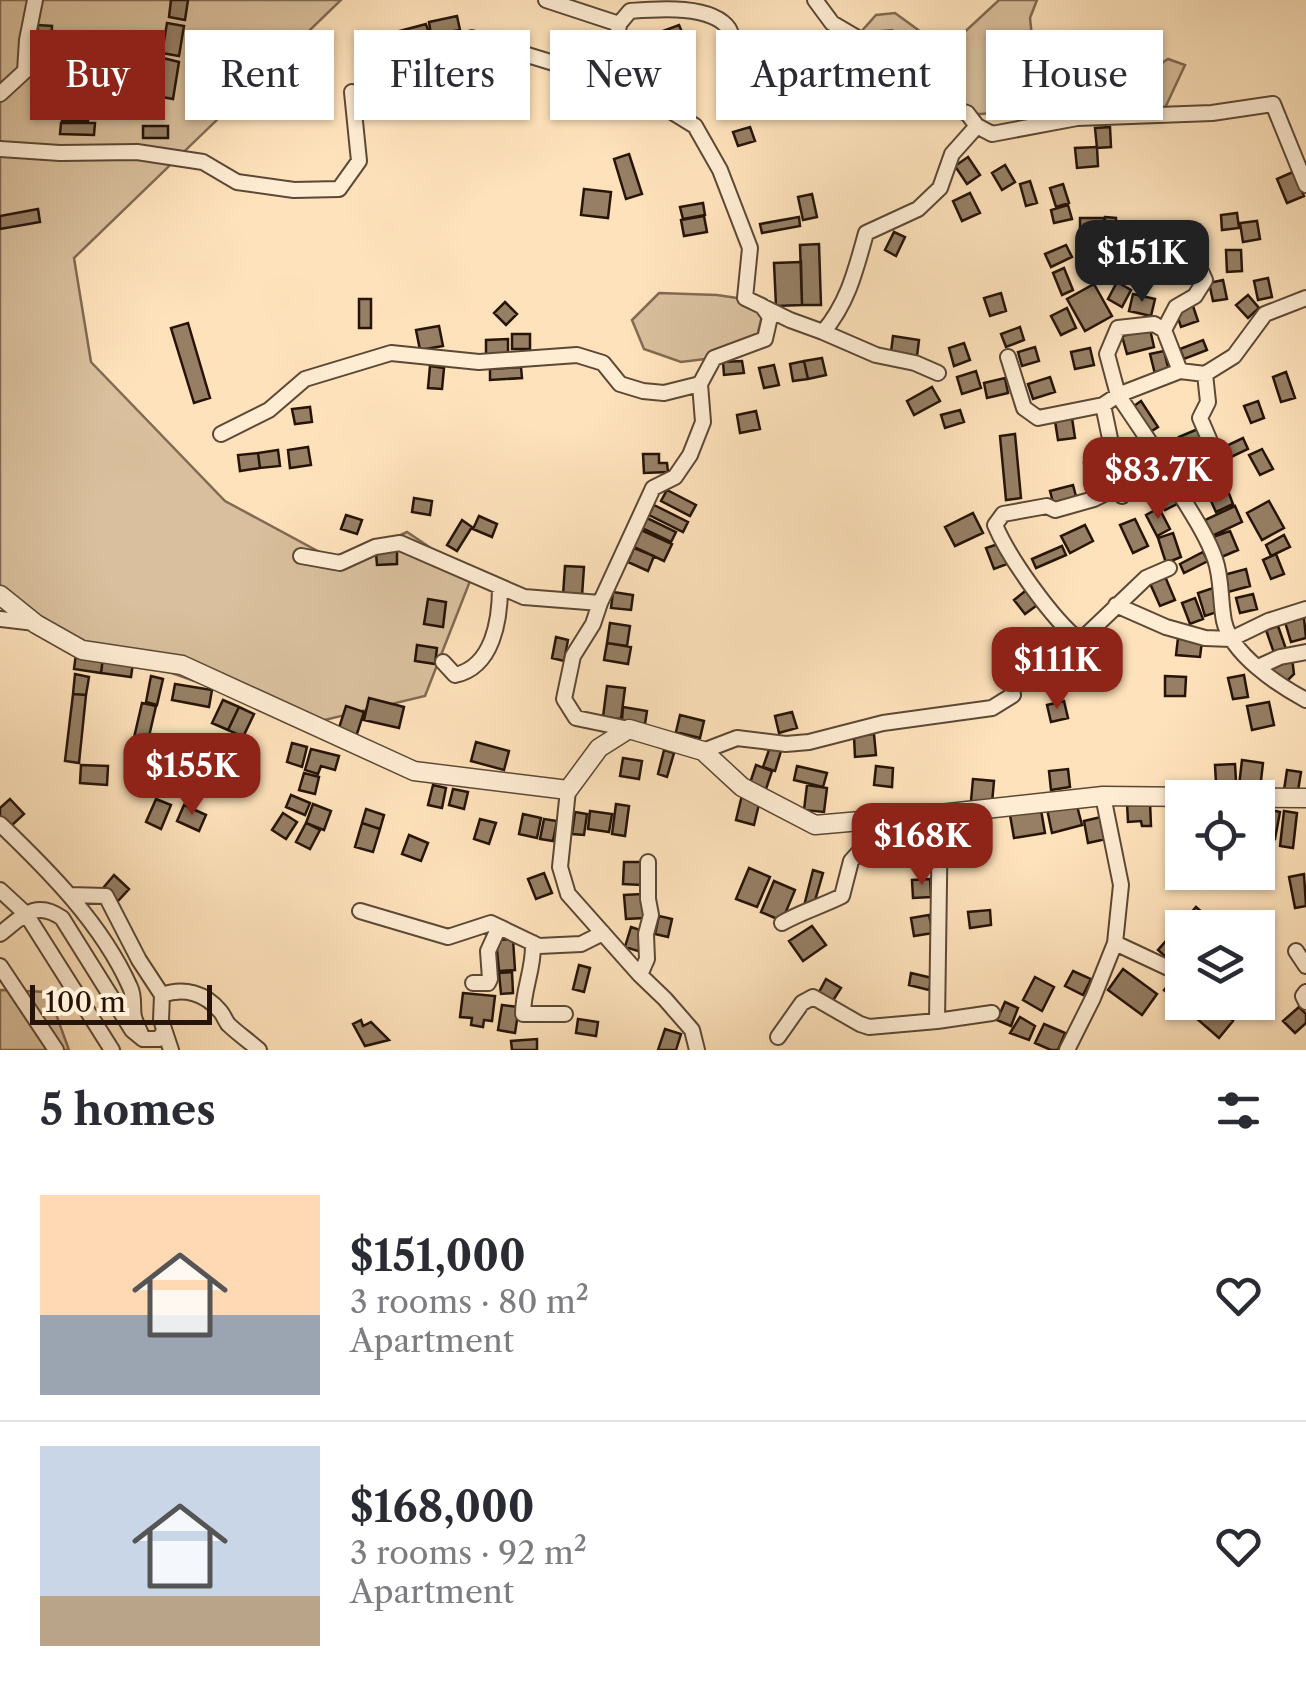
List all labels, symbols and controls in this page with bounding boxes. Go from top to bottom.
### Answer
chip: Buy [30,30,165,120]
chip: Rent [185,30,334,120]
chip: Filters [354,30,530,120]
chip: New [550,30,696,120]
chip: Apartment [716,30,966,120]
chip: House [986,30,1163,120]
pin: $151K [1072,220,1212,305]
text: $151K [1097,233,1187,272]
pin: $83.7K [1077,437,1239,522]
text: $83.7K [1105,450,1211,489]
pin: $111K [987,627,1127,712]
text: $111K [1014,640,1100,679]
pin: $155K [122,733,262,818]
text: $155K [145,746,239,785]
map controls [1165,780,1275,1020]
button: locate [1165,780,1275,890]
pin: $168K [852,803,992,888]
text: $168K [874,816,970,855]
button: layers [1165,910,1275,1020]
scale bar [30,980,212,1024]
text: 100 m [45,985,126,1019]
icon: filters [1211,1083,1266,1138]
text: 5 homes [40,1084,216,1136]
text: $151,000 [350,1230,526,1282]
icon: home [120,1235,240,1355]
icon: heart [1211,1268,1266,1323]
text: 3 rooms · 80 m² [350,1282,589,1321]
text: Apartment [350,1321,514,1360]
text: $168,000 [350,1481,535,1533]
icon: home [120,1486,240,1606]
icon: heart [1211,1519,1266,1574]
text: 3 rooms · 92 m² [350,1533,587,1572]
text: Apartment [350,1572,514,1611]

